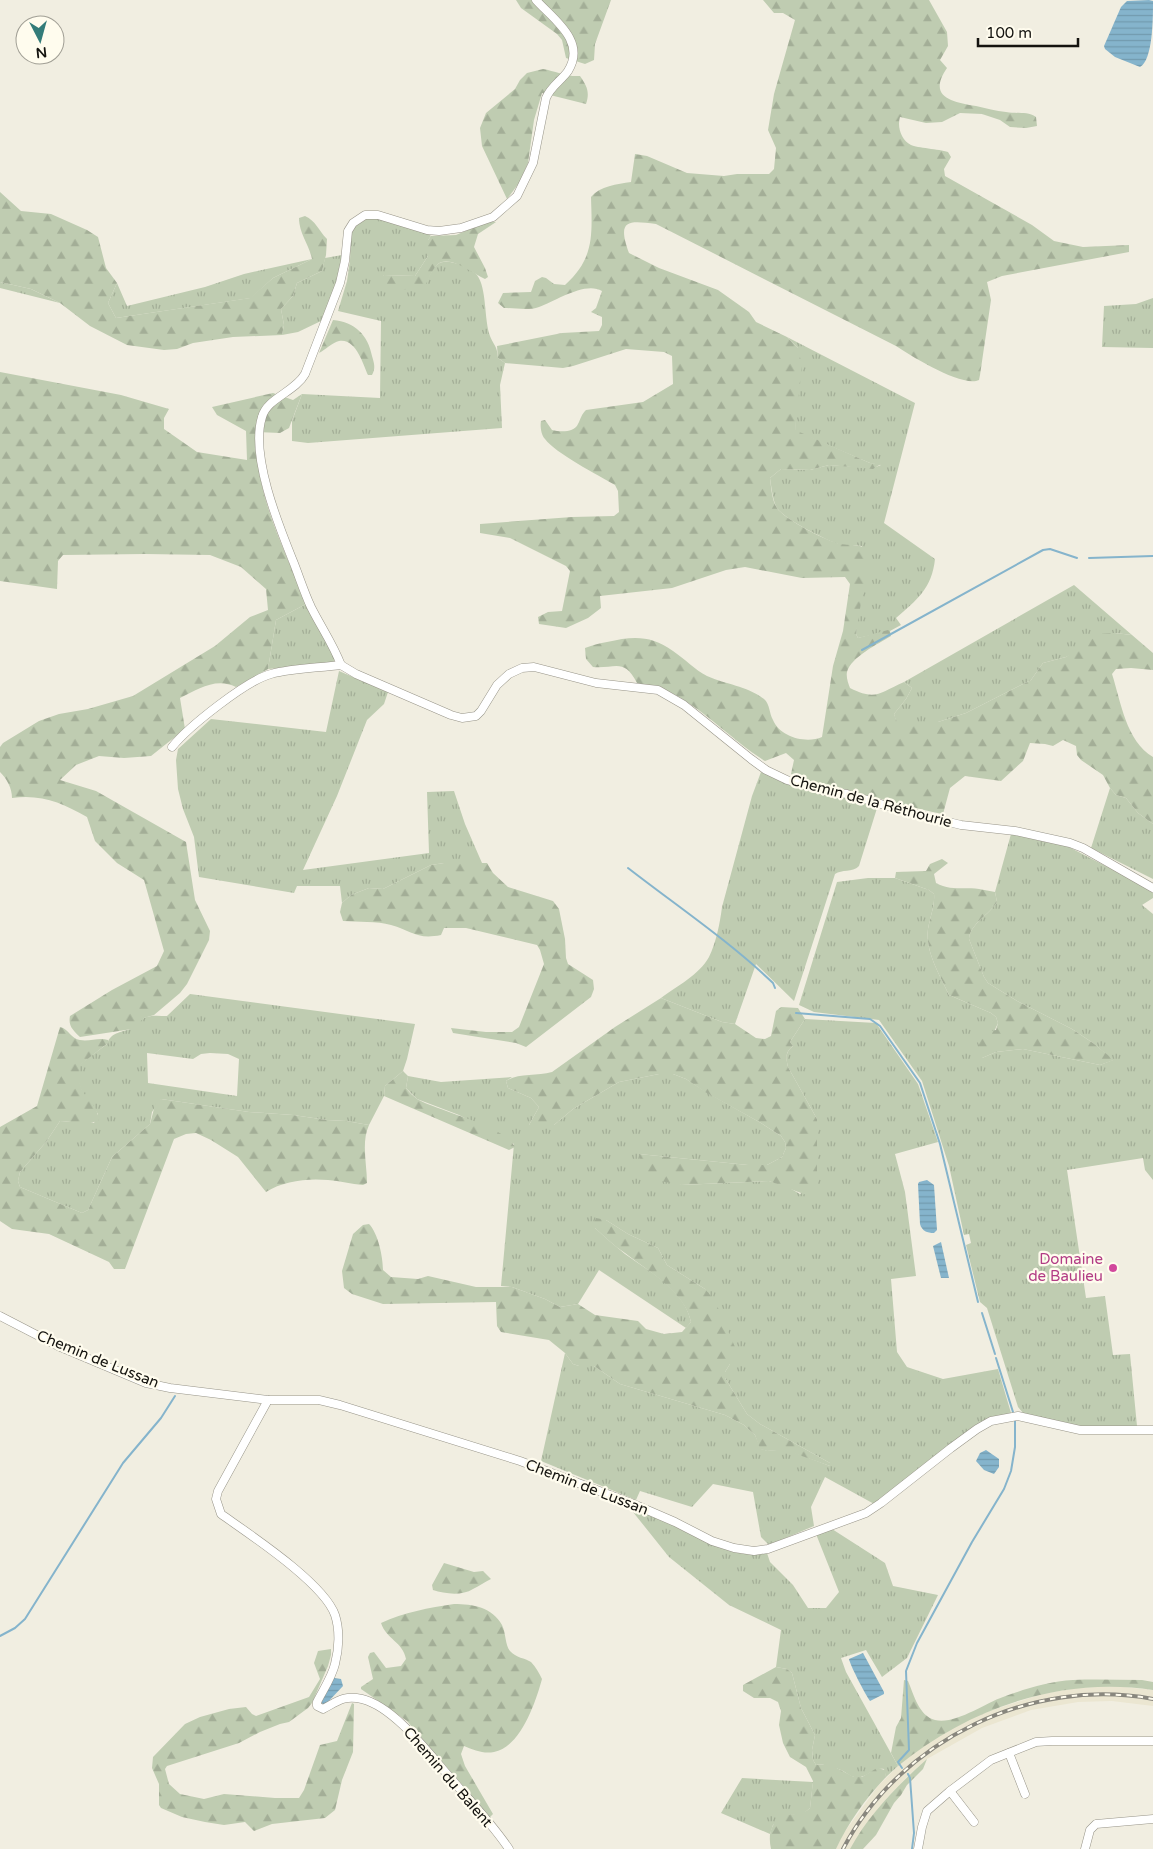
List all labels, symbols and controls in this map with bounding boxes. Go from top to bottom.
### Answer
north arrow [15,15,65,65]
scale bar [978,15,1078,47]
text: 100 m [986,24,1032,42]
text: N [35,43,48,61]
street label: Chemin de la Réthourie [788,771,954,831]
place label: Domaine de Baulieu [1028,1250,1103,1285]
marker: Domaine de Baulieu [1107,1262,1119,1274]
street label: Chemin de Lussan [34,1326,162,1392]
street label: Chemin de Lussan [523,1455,651,1519]
street label: Chemin du Balent [400,1723,497,1831]

